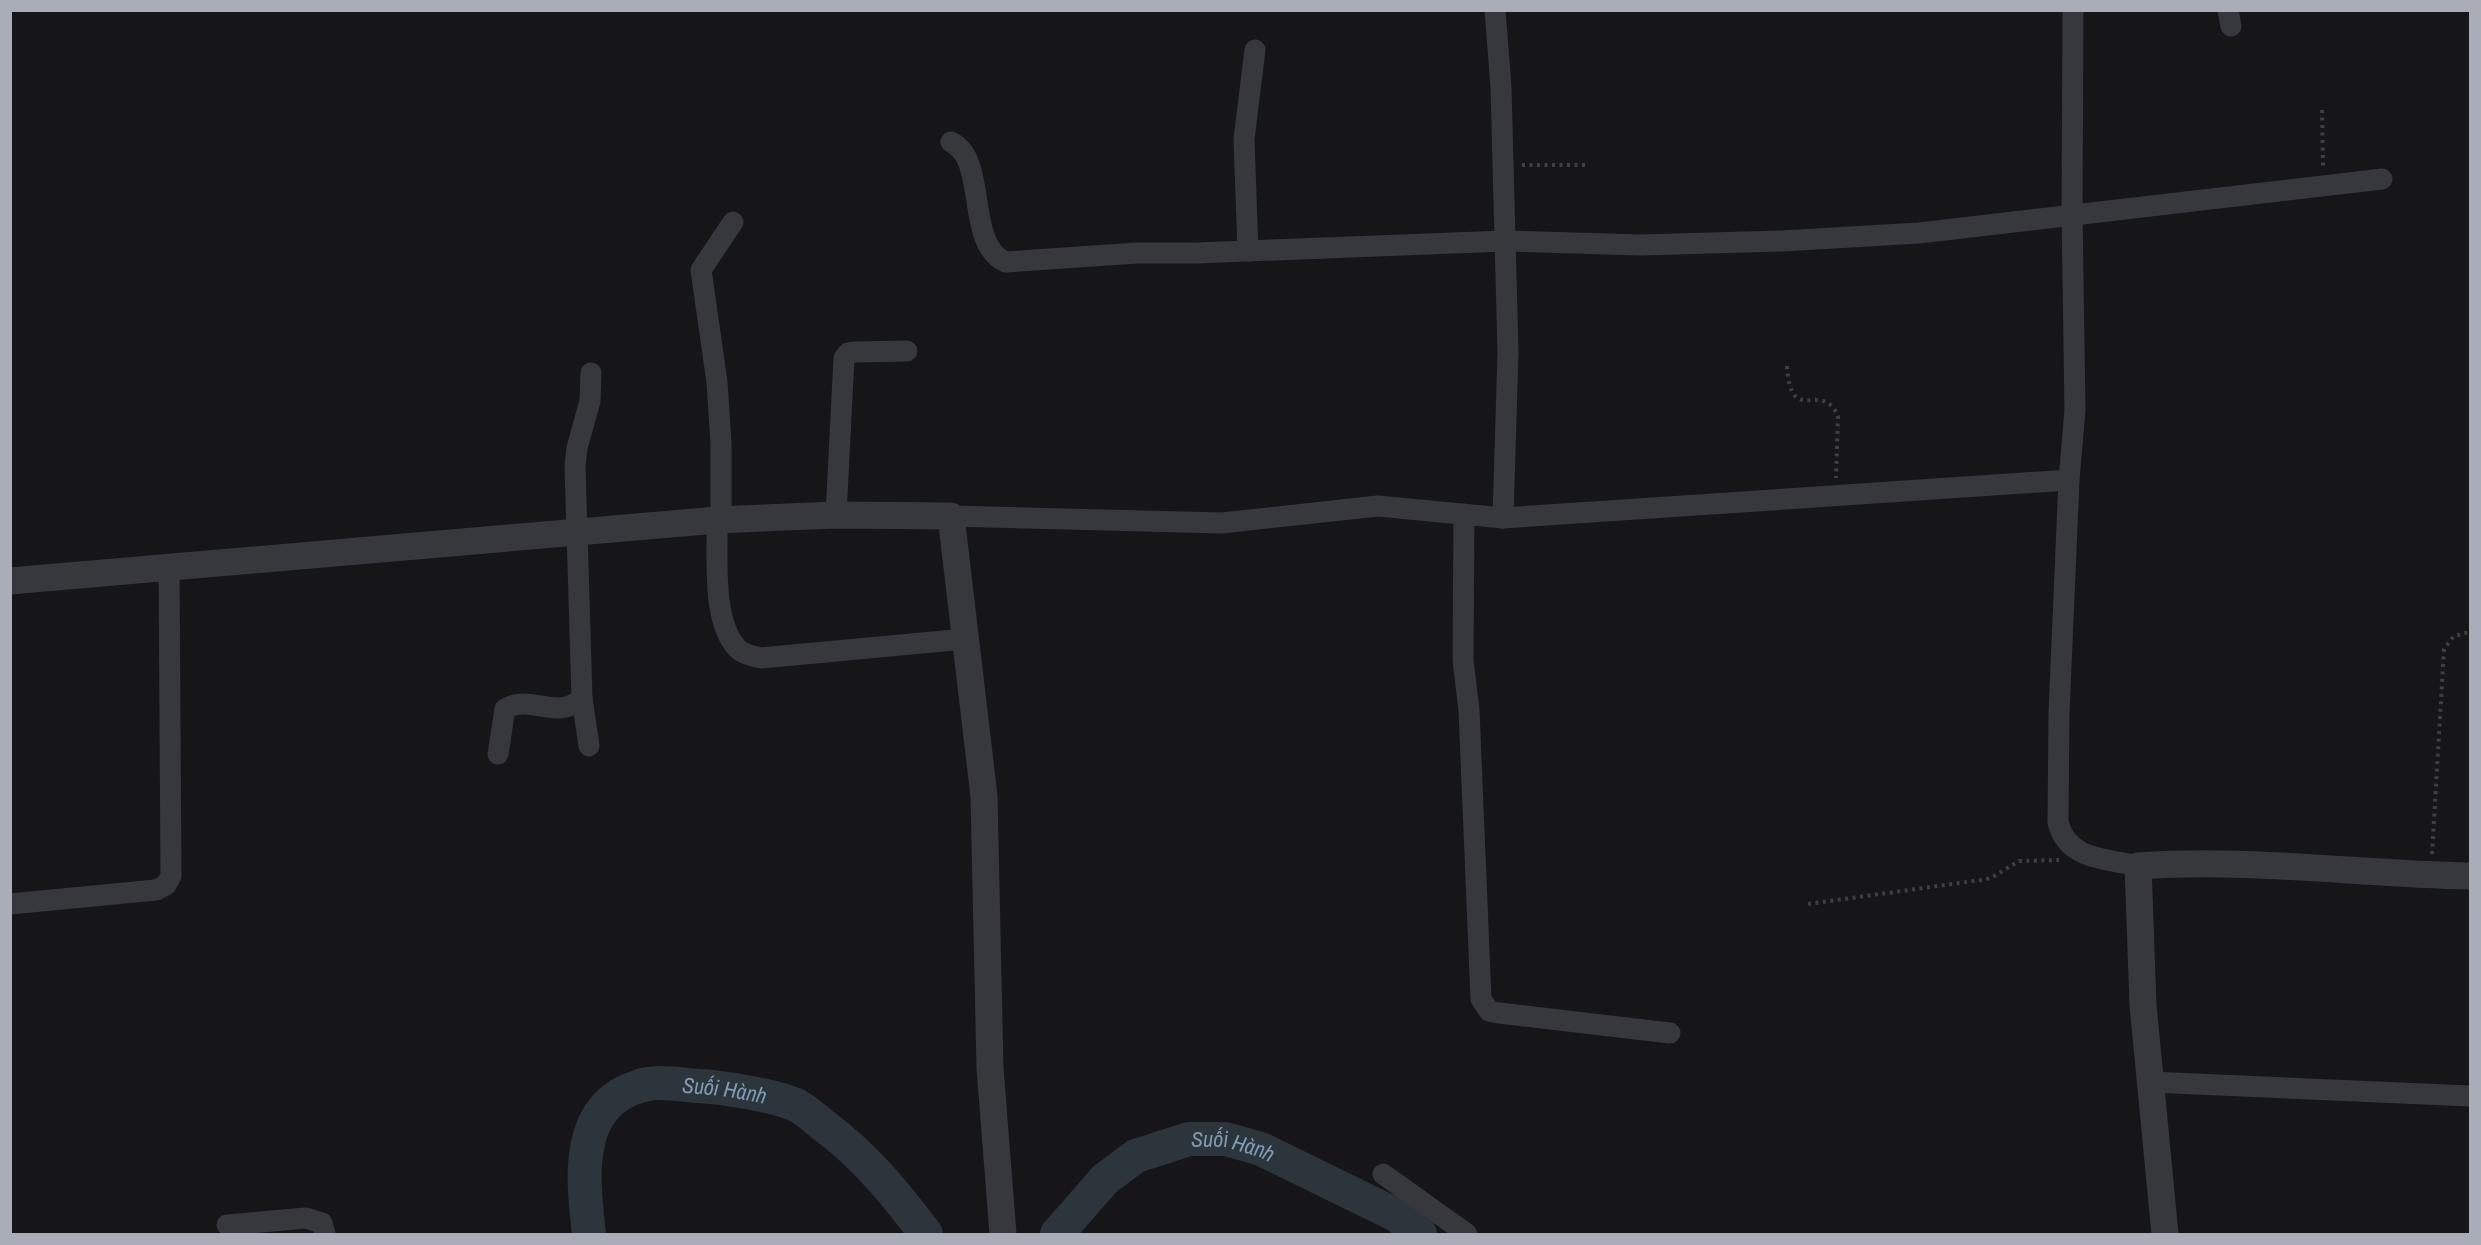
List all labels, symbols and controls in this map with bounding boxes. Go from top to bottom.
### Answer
water label: Suối Hành [681,1070,770,1111]
water label: Suối Hành [1191,1124,1280,1169]

